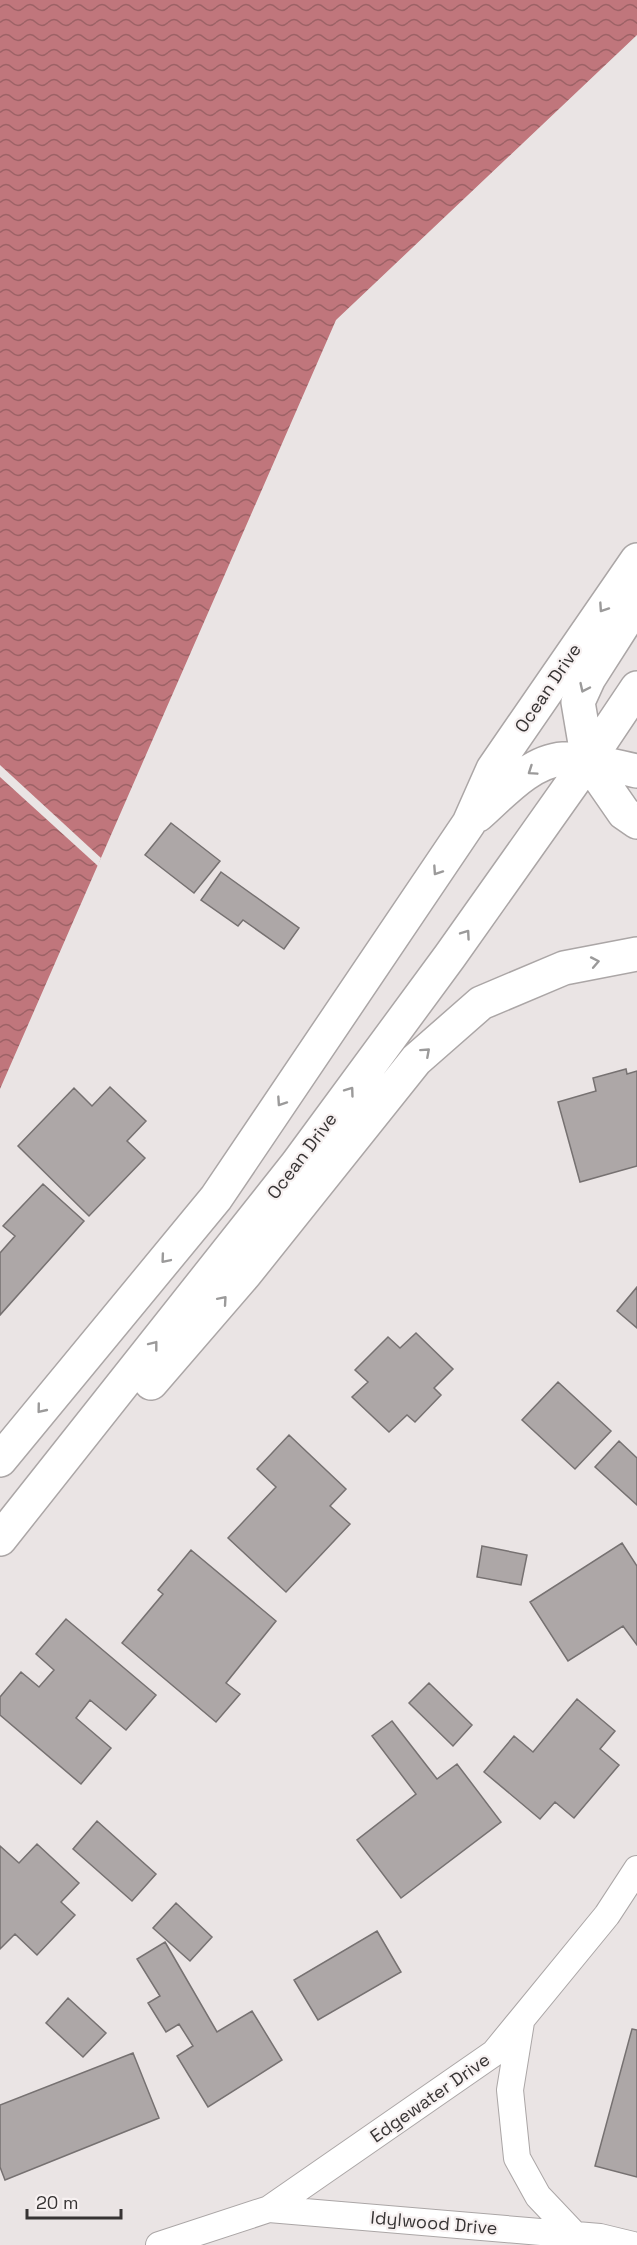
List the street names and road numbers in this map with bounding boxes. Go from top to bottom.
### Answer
street label: Ocean Drive [509,639,586,737]
street label: Ocean Drive [262,1108,342,1204]
street label: Edgewater Drive [365,2048,494,2147]
street label: Idylwood Drive [370,2206,498,2240]

